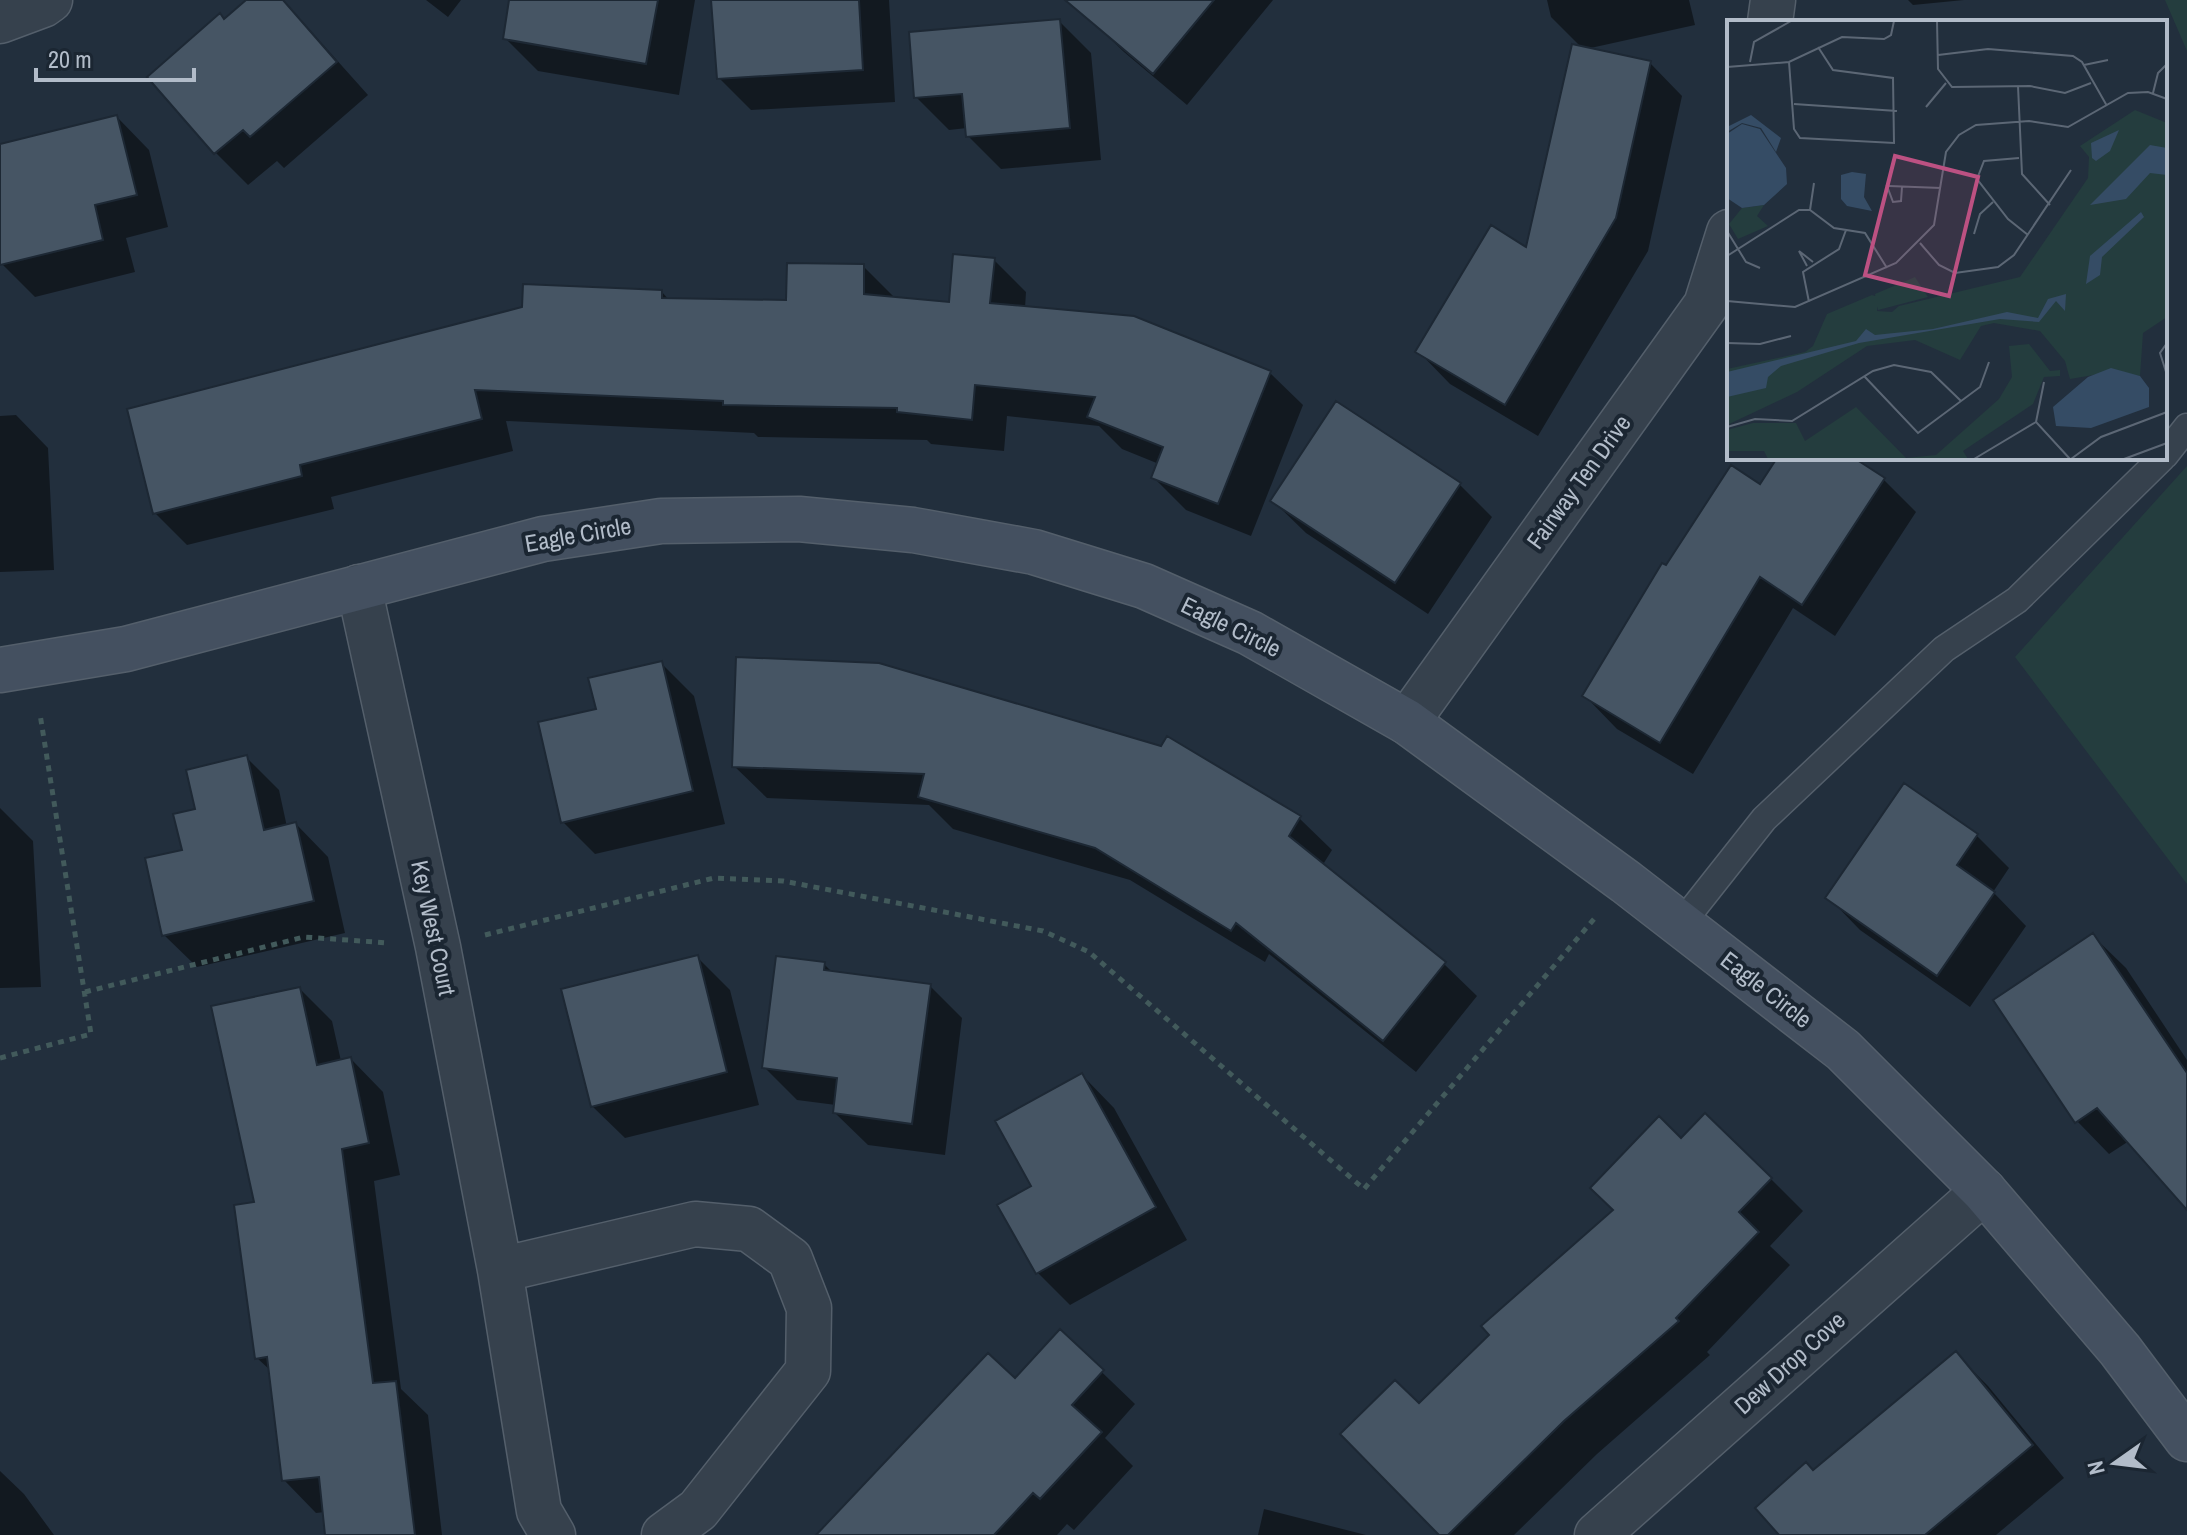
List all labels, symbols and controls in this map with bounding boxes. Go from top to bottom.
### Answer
inset map [1727,20,2167,460]
scale bar [36,32,194,82]
text: 20 m [48,43,92,75]
street label: Fairway Ten Drive [1519,408,1638,555]
street label: Eagle Circle [522,509,633,559]
street label: Eagle Circle [1176,588,1287,664]
street label: Key West Court [404,857,464,999]
street label: Eagle Circle [1715,944,1819,1035]
street label: Dew Drop Cove [1727,1304,1852,1421]
north arrow [2075,1423,2155,1503]
text: N [2079,1458,2112,1478]

